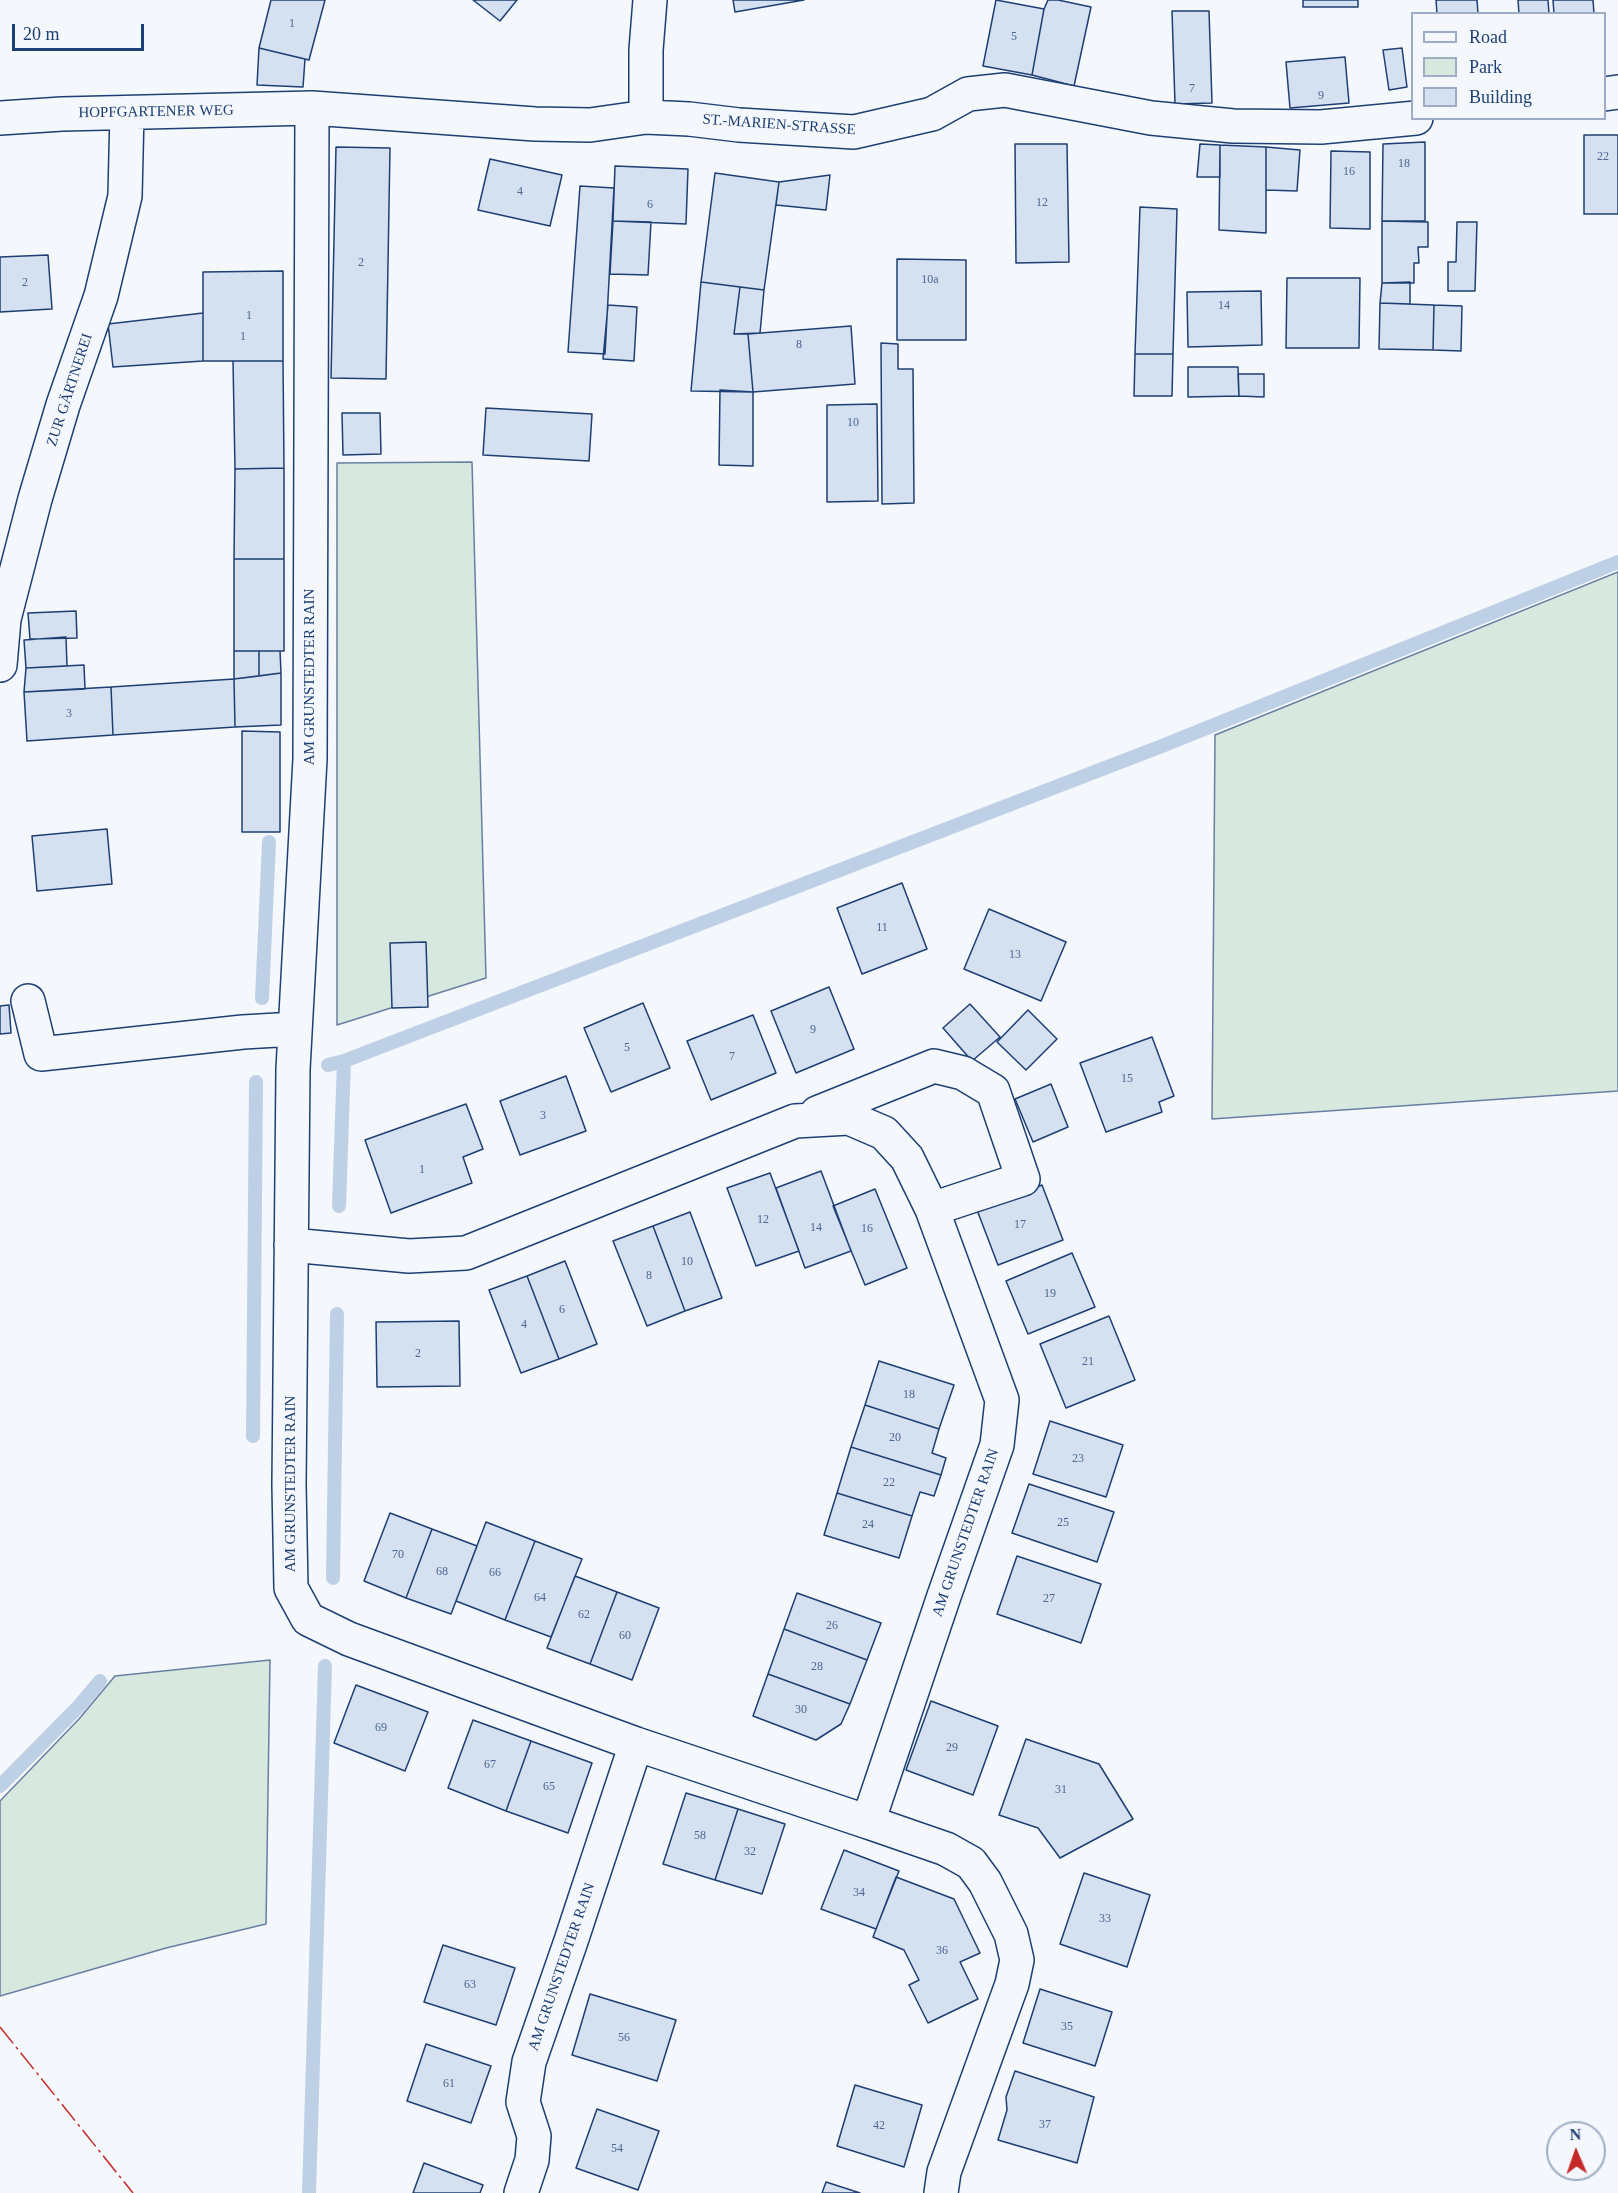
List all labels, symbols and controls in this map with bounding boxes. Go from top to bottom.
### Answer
scale bar [15,12,147,50]
legend [1411,12,1606,120]
house number: 1 [289,17,295,31]
text: 20 m [23,24,60,44]
text: Road [1469,27,1507,47]
house number: 5 [1011,30,1017,44]
text: Park [1469,57,1502,77]
house number: 7 [1189,82,1195,96]
text: Building [1469,87,1532,107]
house number: 9 [1318,89,1324,103]
street label: HOPFGARTENER WEG [78,102,234,122]
street label: ST.-MARIEN-STRASSE [702,111,856,139]
house number: 22 [1597,150,1609,164]
house number: 18 [1398,157,1410,171]
house number: 16 [1343,165,1355,179]
house number: 4 [517,185,523,199]
house number: 12 [1036,196,1048,210]
house number: 6 [647,198,653,212]
house number: 2 [358,256,364,270]
house number: 10a [921,273,939,287]
house number: 2 [22,276,28,290]
house number: 14 [1218,299,1230,313]
house number: 1 [246,309,252,323]
house number: 1 [240,330,246,344]
street label: ZUR GÄRTNEREI [43,331,97,449]
house number: 8 [796,338,802,352]
house number: 10 [847,416,859,430]
street label: AM GRUNSTEDTER RAIN [301,589,319,765]
house number: 3 [66,707,72,721]
house number: 11 [876,921,888,935]
house number: 13 [1009,948,1021,962]
house number: 9 [810,1023,816,1037]
house number: 5 [624,1041,630,1055]
house number: 7 [729,1050,735,1064]
house number: 15 [1121,1072,1133,1086]
house number: 3 [540,1109,546,1123]
house number: 1 [419,1163,425,1177]
house number: 12 [757,1213,769,1227]
house number: 17 [1014,1218,1026,1232]
house number: 14 [810,1221,822,1235]
house number: 16 [861,1222,873,1236]
house number: 10 [681,1255,693,1269]
house number: 8 [646,1269,652,1283]
house number: 19 [1044,1287,1056,1301]
house number: 6 [559,1303,565,1317]
house number: 4 [521,1318,527,1332]
house number: 2 [415,1347,421,1361]
house number: 21 [1082,1355,1094,1369]
house number: 18 [903,1388,915,1402]
street label: AM GRUNSTEDTER RAIN [282,1396,300,1572]
house number: 20 [889,1431,901,1445]
street label: AM GRUNSTEDTER RAIN [929,1447,1003,1619]
house number: 23 [1072,1452,1084,1466]
house number: 22 [883,1476,895,1490]
house number: 25 [1057,1516,1069,1530]
house number: 24 [862,1518,874,1532]
house number: 70 [392,1548,404,1562]
house number: 68 [436,1565,448,1579]
house number: 66 [489,1566,501,1580]
house number: 64 [534,1591,546,1605]
house number: 27 [1043,1592,1055,1606]
house number: 62 [578,1608,590,1622]
house number: 26 [826,1619,838,1633]
house number: 60 [619,1629,631,1643]
house number: 28 [811,1660,823,1674]
house number: 30 [795,1703,807,1717]
house number: 69 [375,1721,387,1735]
house number: 29 [946,1741,958,1755]
house number: 67 [484,1758,496,1772]
house number: 65 [543,1780,555,1794]
house number: 31 [1055,1783,1067,1797]
house number: 58 [694,1829,706,1843]
house number: 32 [744,1845,756,1859]
street label: AM GRUNSTEDTER RAIN [525,1881,599,2053]
house number: 34 [853,1886,865,1900]
house number: 33 [1099,1912,1111,1926]
house number: 36 [936,1944,948,1958]
house number: 63 [464,1978,476,1992]
house number: 35 [1061,2020,1073,2034]
house number: 56 [618,2031,630,2045]
house number: 61 [443,2077,455,2091]
house number: 37 [1039,2118,1051,2132]
house number: 42 [873,2119,885,2133]
north arrow [1546,2121,1606,2181]
text: N [1569,2126,1581,2143]
house number: 54 [611,2142,623,2156]

